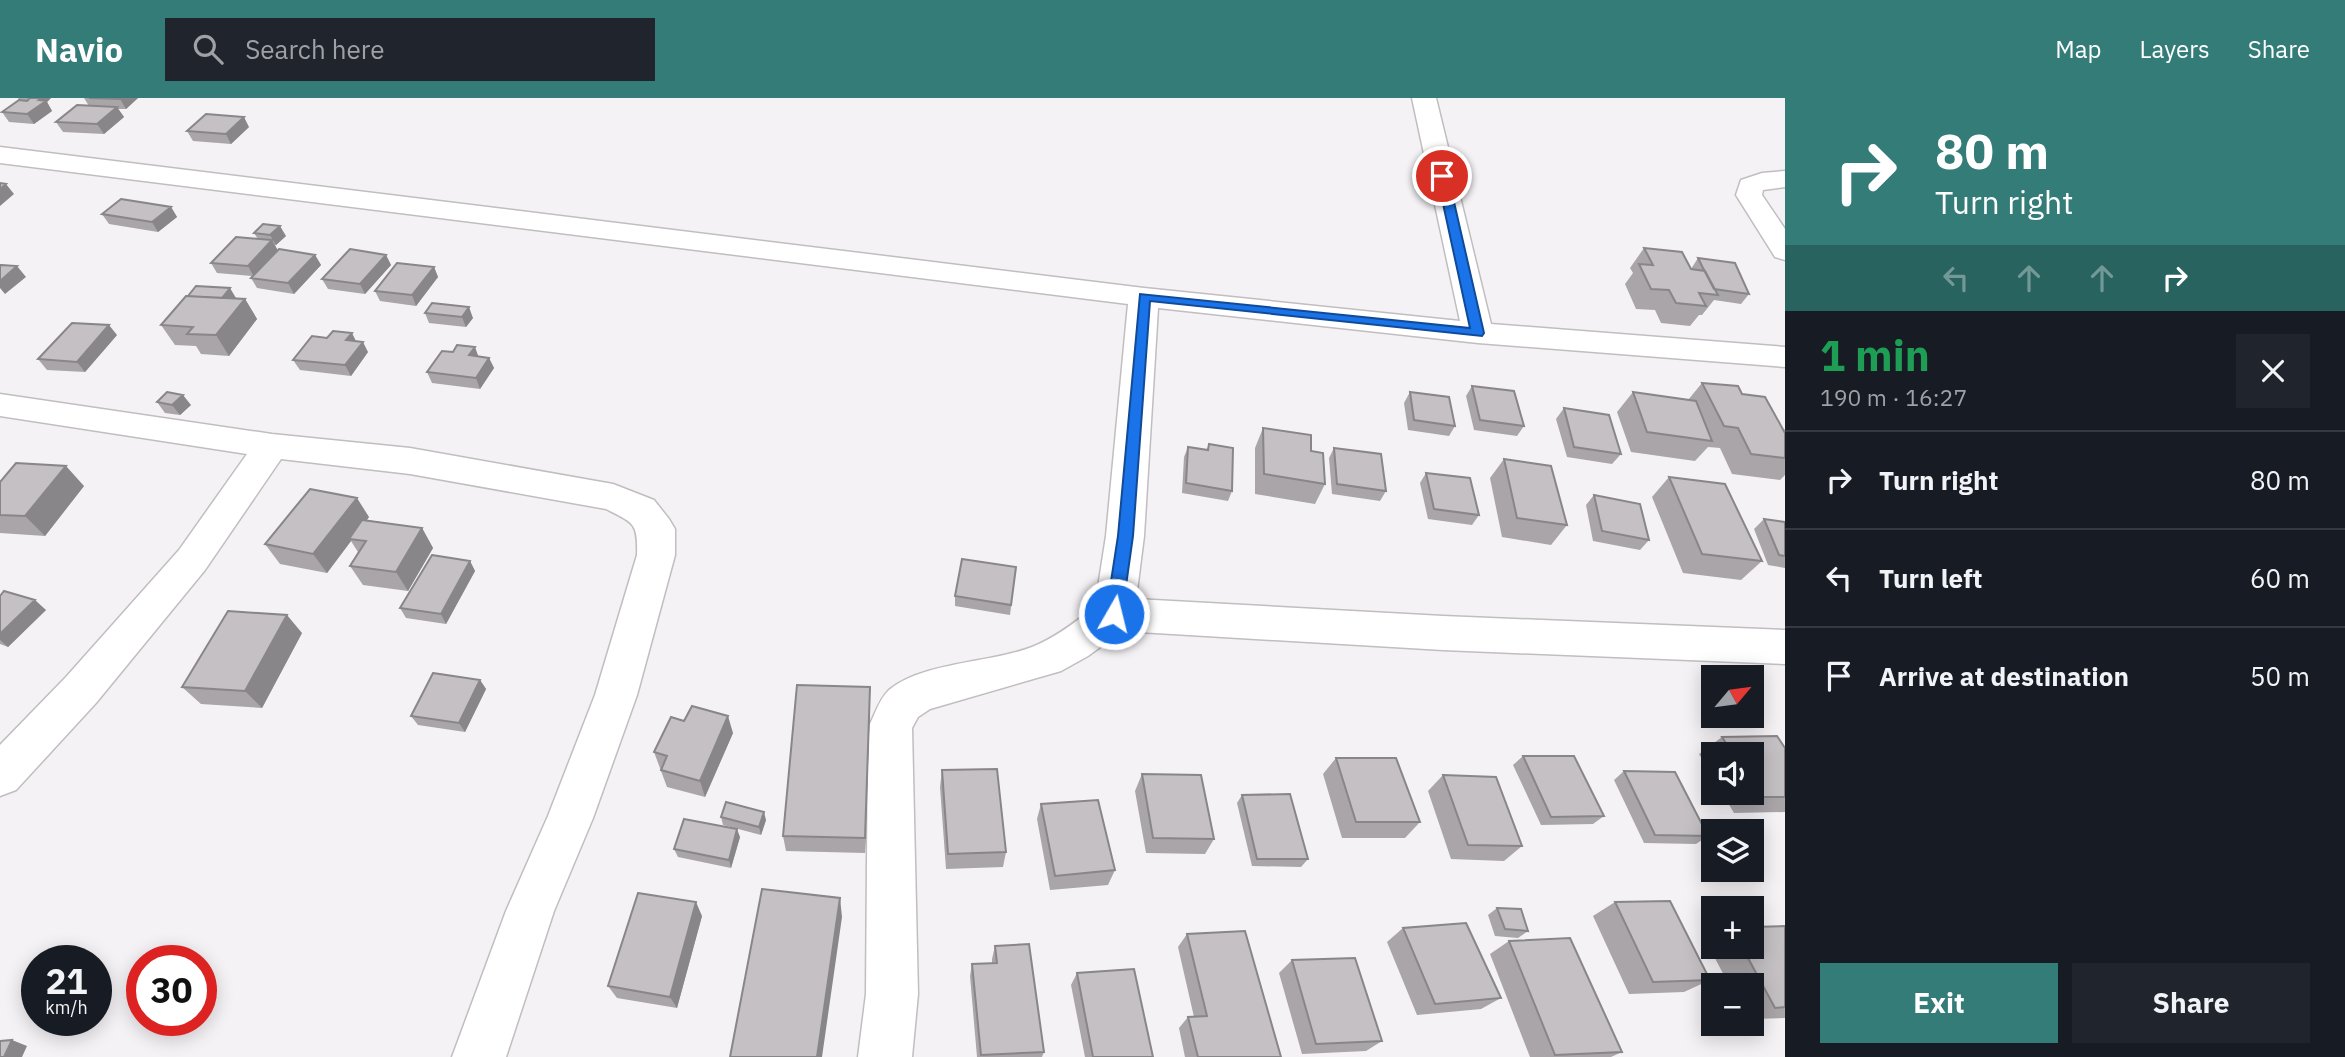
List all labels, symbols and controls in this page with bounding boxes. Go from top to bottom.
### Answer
search box [165,18,655,81]
text: Navio [35,28,123,71]
icon: search [189,30,227,68]
text: Search here [245,32,385,66]
text: Map [2055,33,2102,65]
text: Layers [2140,33,2210,65]
text: Share [2248,33,2310,65]
text: 80 m [1935,119,2049,182]
icon: right [1820,126,1911,217]
pin [1412,146,1472,206]
icon: arrive [1423,157,1461,195]
text: Turn right [1935,181,2073,223]
icon: left [1937,259,1975,297]
icon: ahead [2010,259,2048,297]
icon: ahead [2083,259,2121,297]
icon: right [2156,259,2194,297]
text: 1 min [1820,328,1930,383]
button: close [2236,334,2310,408]
text: 190 m · 16:27 [1820,382,1967,412]
icon: right [1820,461,1858,499]
text: Turn right [1879,463,1998,497]
text: 80 m [2250,463,2310,497]
icon: left [1820,559,1858,597]
text: Turn left [1879,561,1982,595]
text: 60 m [2250,561,2310,595]
position arrow [1077,577,1151,651]
icon: arrive [1820,657,1858,695]
text: Arrive at destination [1879,659,2129,693]
text: 50 m [2250,659,2310,693]
north arrow [1701,665,1764,728]
map controls [1701,665,1764,1036]
button: sound [1701,742,1764,805]
button: layers [1701,819,1764,882]
button: + [1701,896,1764,959]
speed limit sign: 30 [126,945,217,1036]
text: 21 [45,958,88,1004]
button: Exit [1820,963,2058,1043]
button: Share [2072,963,2310,1043]
button: − [1701,973,1764,1036]
text: km/h [45,996,88,1019]

